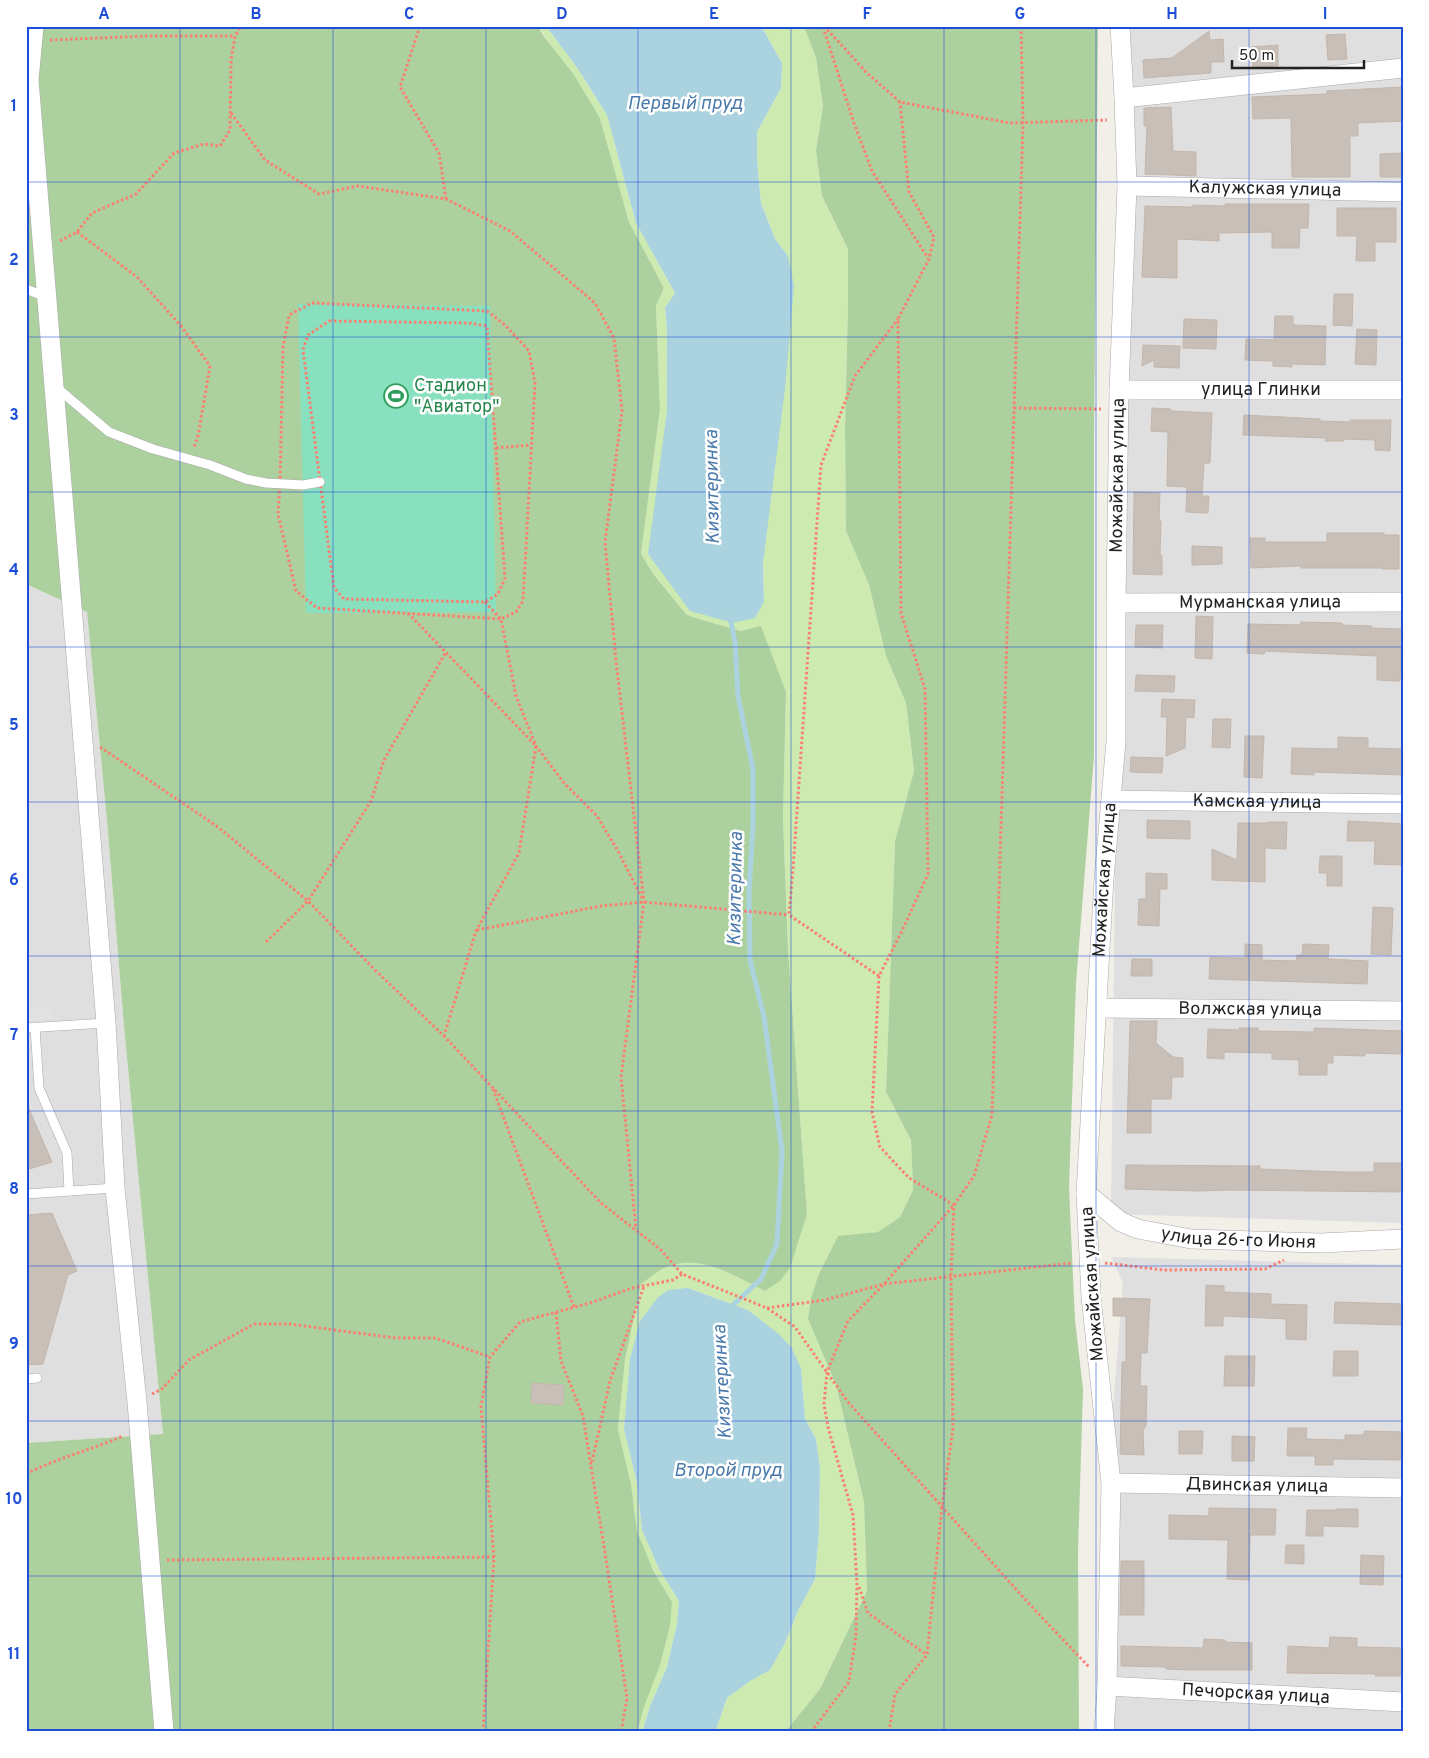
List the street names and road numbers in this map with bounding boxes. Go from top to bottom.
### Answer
street label: Калужская улица [1188,176,1341,202]
street label: улица Глинки [1201,379,1321,402]
street label: Можайская улица [1105,398,1130,553]
street label: Мурманская улица [1179,591,1341,614]
street label: Камская улица [1192,790,1322,814]
street label: Можайская улица [1088,802,1122,958]
street label: Волжская улица [1178,997,1322,1022]
street label: Можайская улица [1076,1206,1110,1362]
street label: улица 26-го Июня [1159,1222,1316,1254]
street label: Двинская улица [1186,1473,1328,1498]
street label: Печорская улица [1181,1679,1330,1710]

